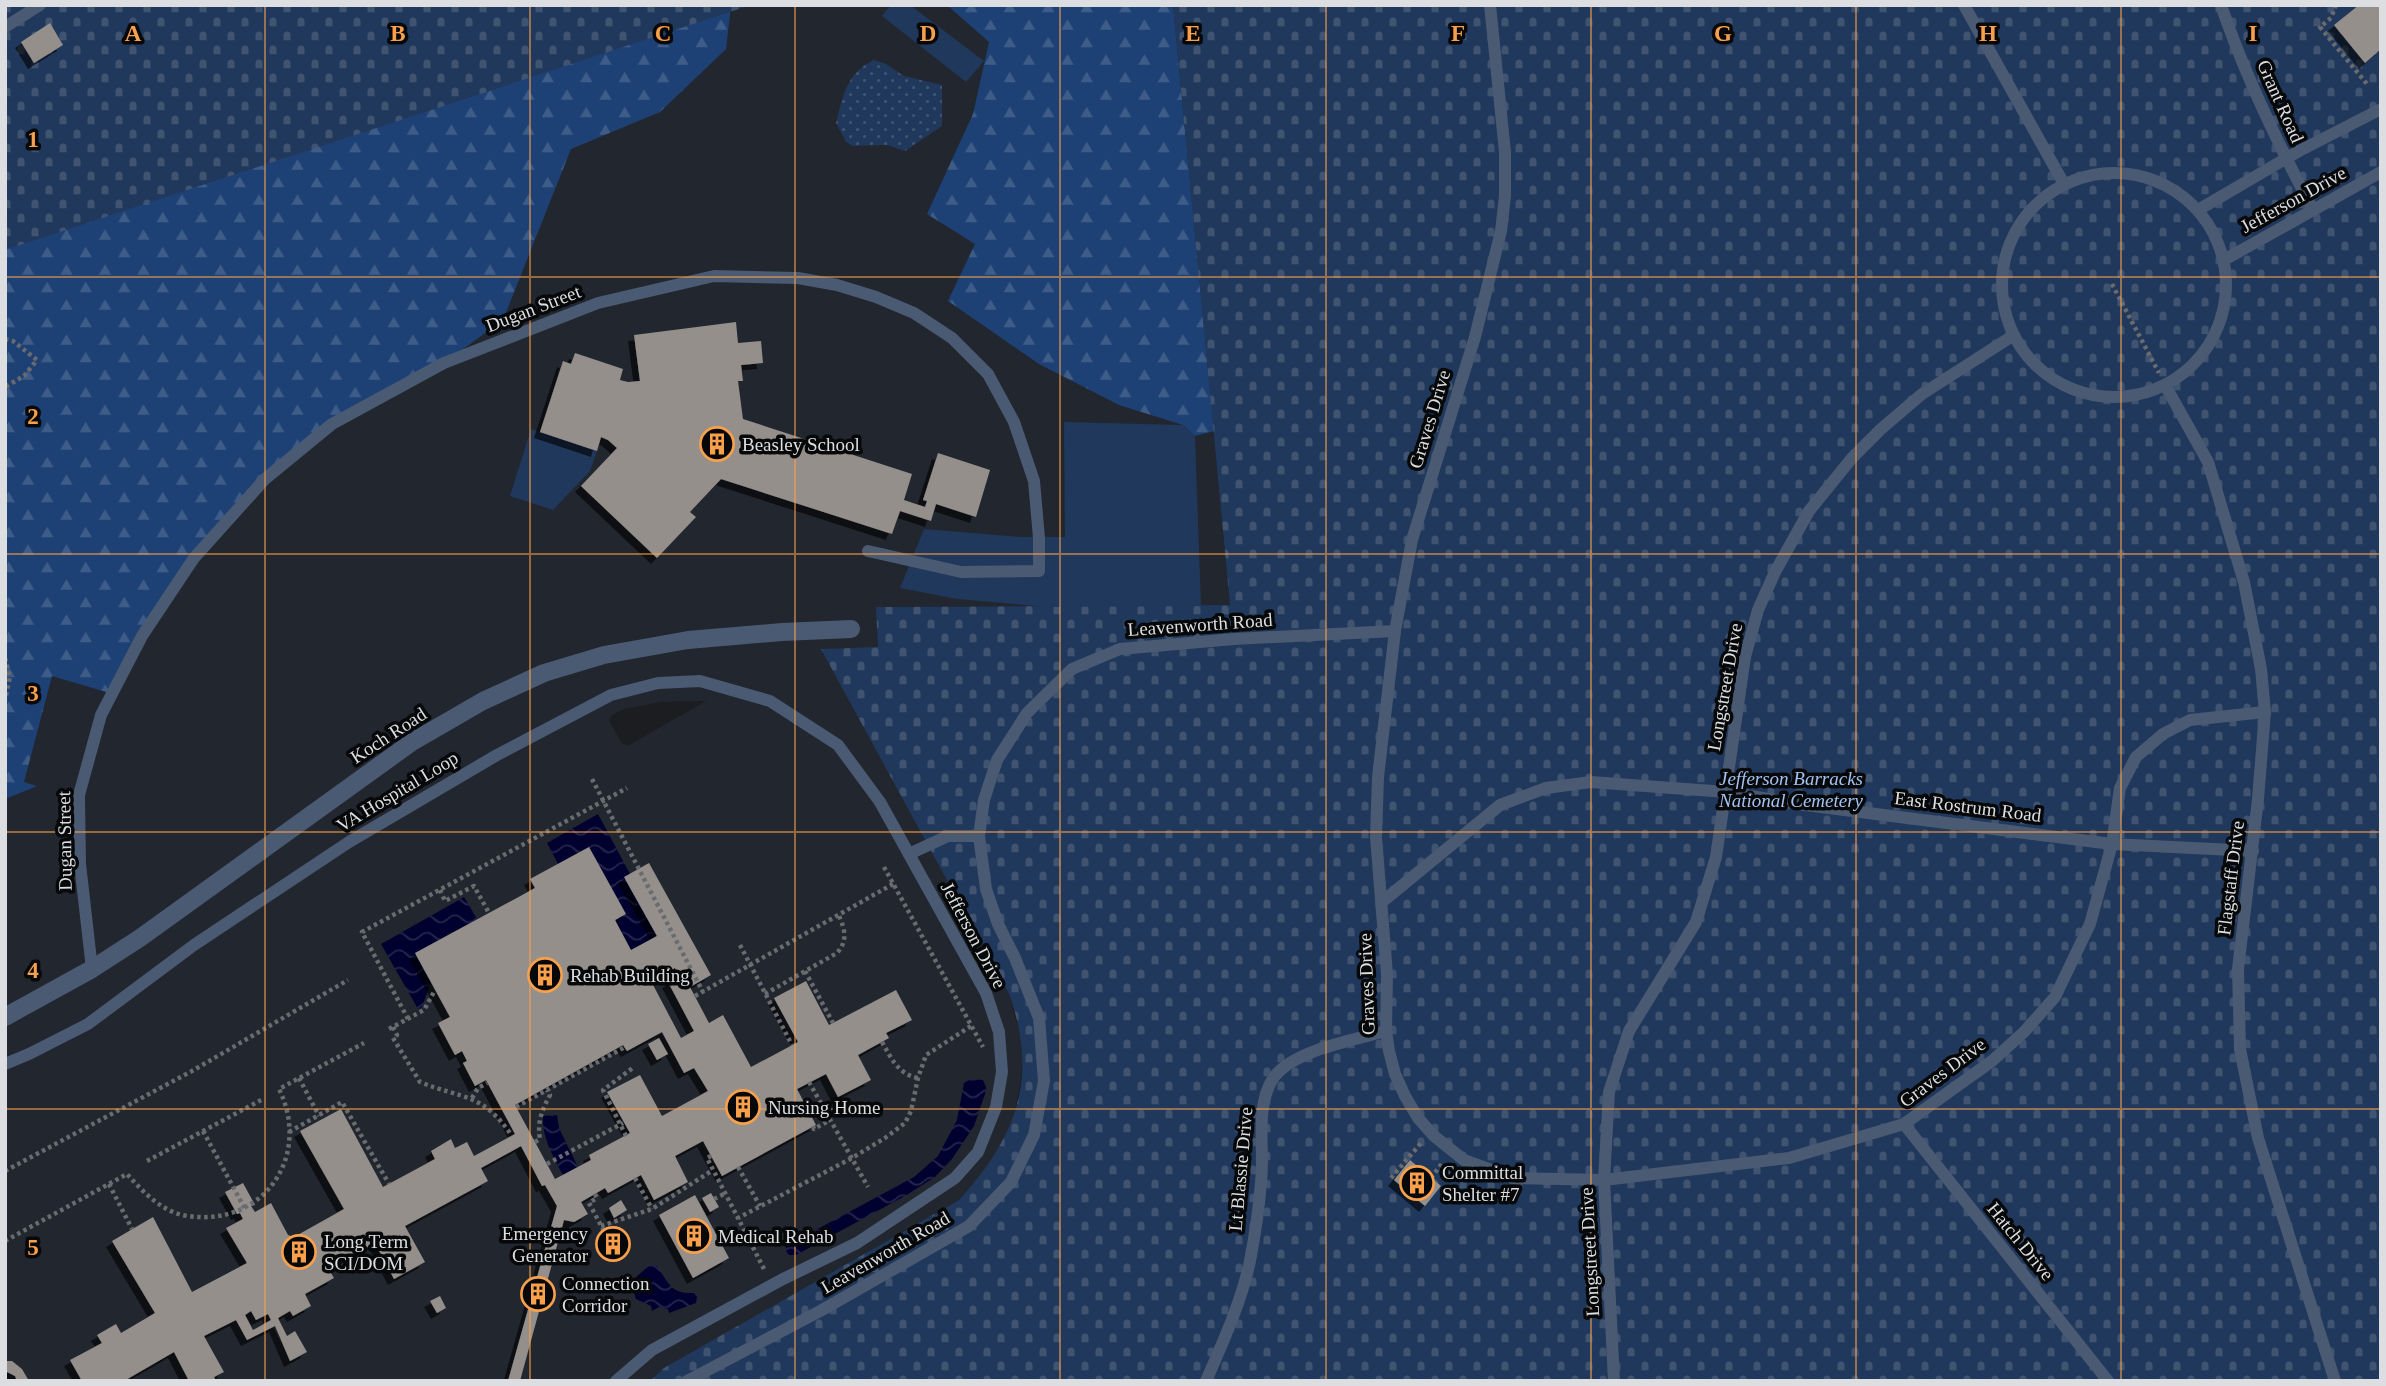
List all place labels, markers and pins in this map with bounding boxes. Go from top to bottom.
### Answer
building icon: Beasley School [698,425,736,463]
place label: Beasley School [742,434,860,455]
building icon: Rehab Building [526,956,564,994]
place label: Rehab Building [570,965,690,986]
building icon: Nursing Home [724,1088,762,1126]
place label: Nursing Home [768,1097,880,1118]
place label: Committal Shelter #7 [1442,1162,1523,1205]
building icon: Committal Shelter #7 [1398,1164,1436,1202]
building icon: Medical Rehab [675,1217,713,1255]
place label: Emergency Generator [502,1223,589,1266]
building icon: Emergency Generator [594,1225,632,1263]
place label: Medical Rehab [718,1226,834,1247]
place label: Long Term SCI/DOM [324,1231,409,1274]
building icon: Long Term SCI/DOM [280,1233,318,1271]
place label: Connection Corridor [562,1273,650,1316]
building icon: Connection Corridor [519,1275,557,1313]

